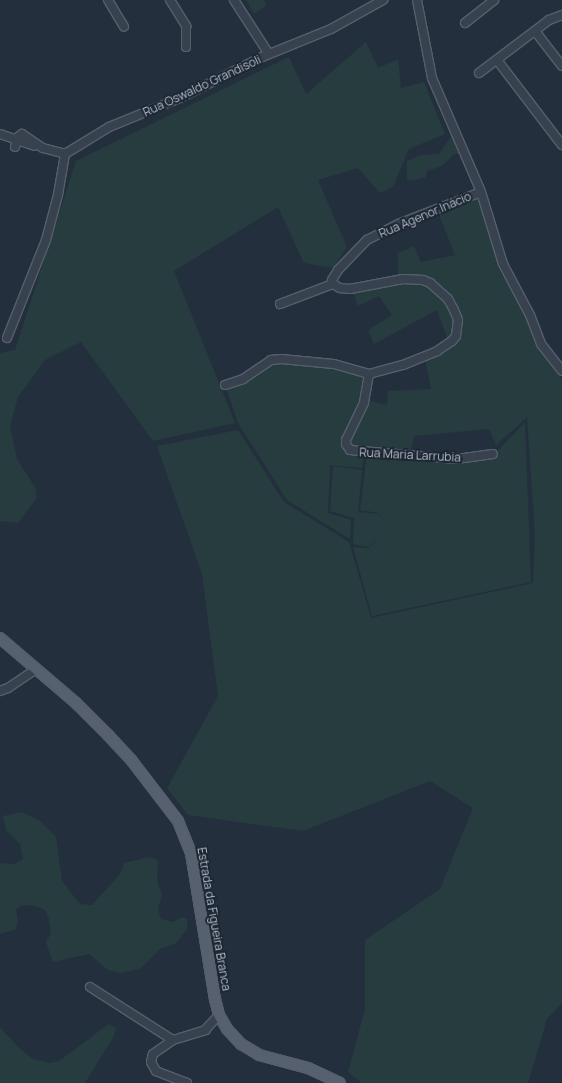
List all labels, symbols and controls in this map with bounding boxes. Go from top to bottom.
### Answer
street label: Rua Oswaldo Grandisoli [141,52,263,120]
street label: Rua Agenor Inácio [377,189,473,241]
street label: Rua Maria Larrubia [359,445,461,465]
street label: Estrada da Figueira Branca [194,846,234,992]

